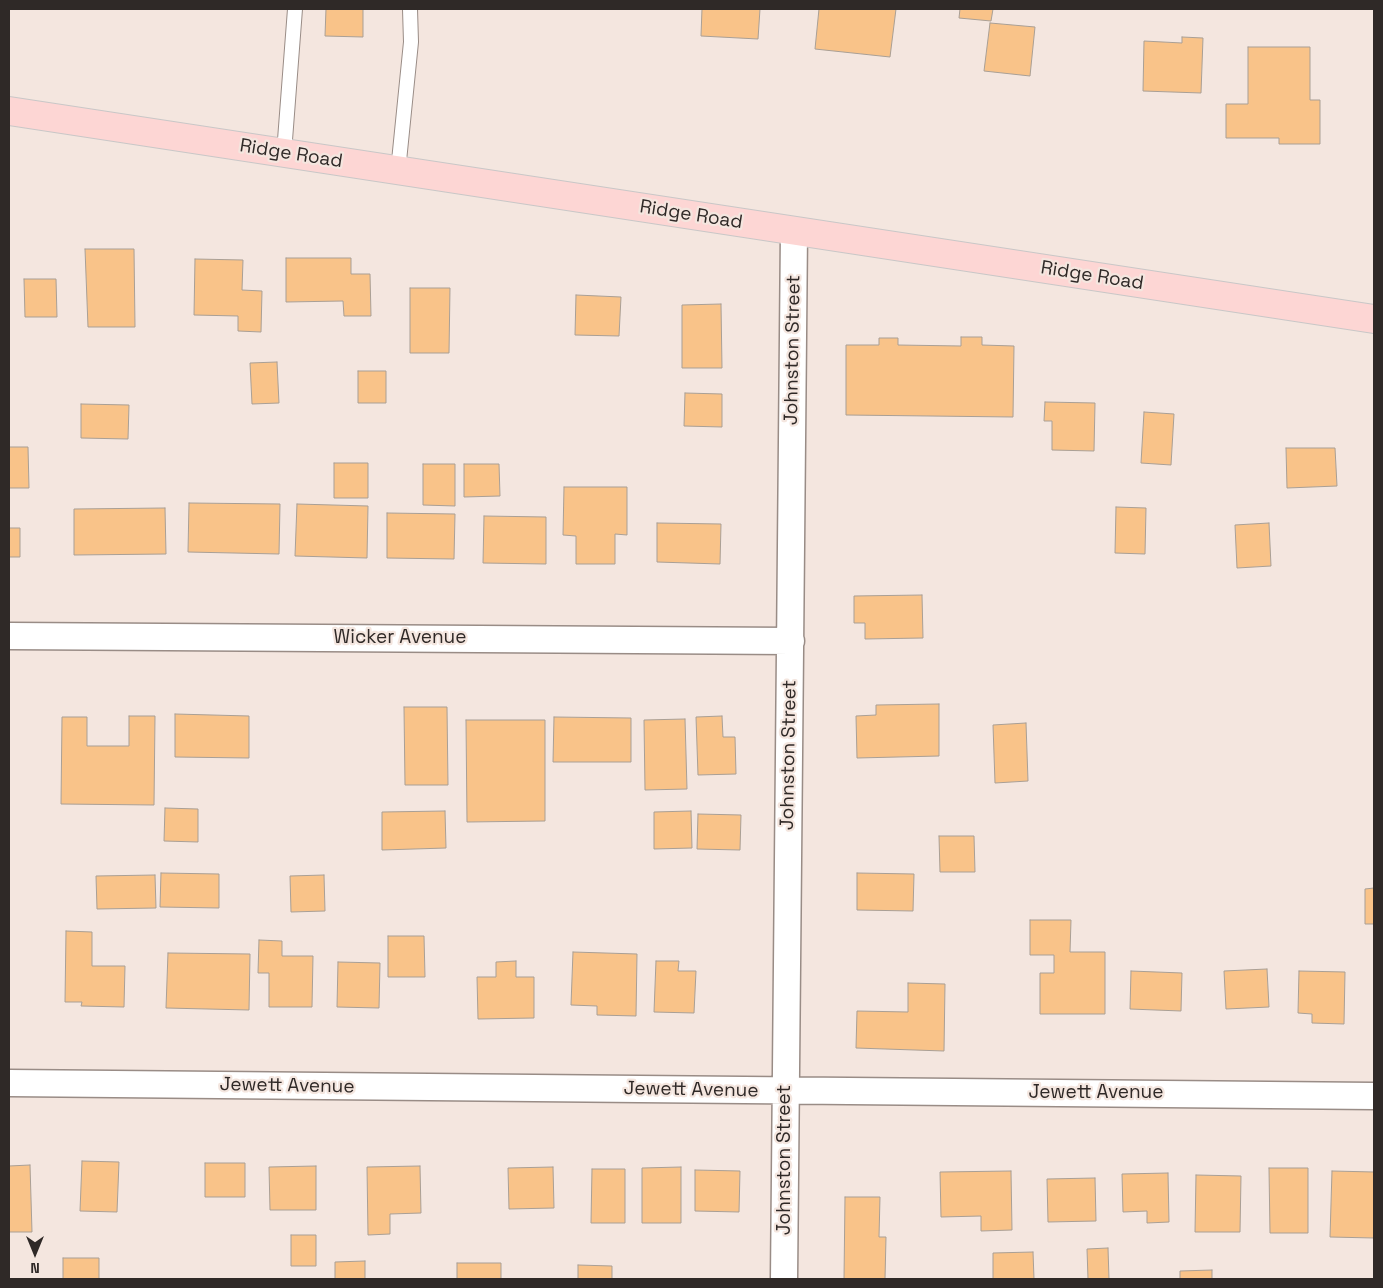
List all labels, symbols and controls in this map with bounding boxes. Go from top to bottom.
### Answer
street label: Ridge Road [238,135,344,173]
street label: Ridge Road [638,196,744,234]
street label: Ridge Road [1039,257,1145,295]
street label: Johnston Street [780,275,806,425]
street label: Wicker Avenue [334,627,466,649]
street label: Johnston Street [776,680,802,830]
street label: Jewett Avenue [219,1073,355,1099]
street label: Jewett Avenue [623,1077,759,1103]
street label: Jewett Avenue [1029,1082,1163,1104]
street label: Johnston Street [774,1085,796,1235]
north arrow [10,1228,60,1278]
text: N [30,1259,40,1277]

